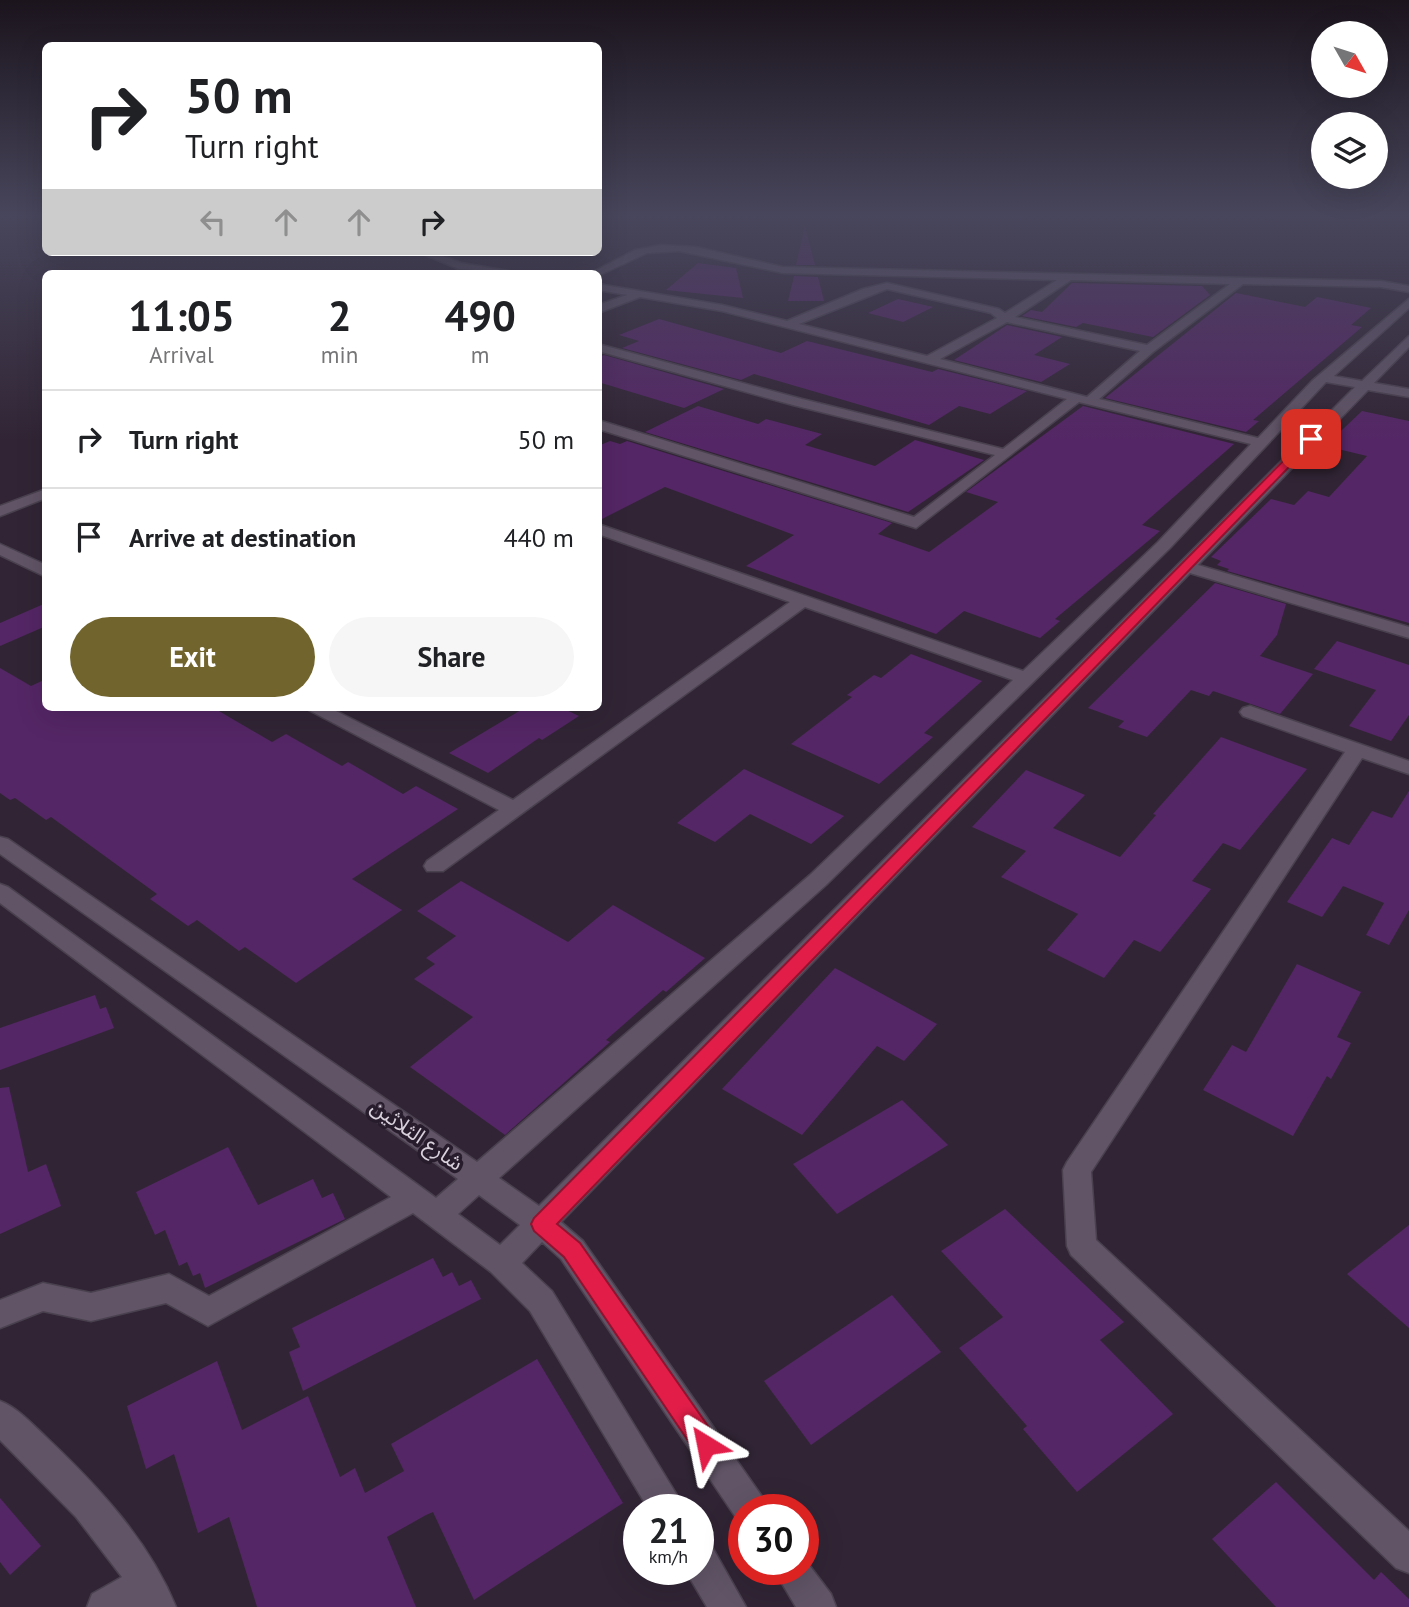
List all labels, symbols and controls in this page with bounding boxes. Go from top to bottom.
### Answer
north arrow [1311,21,1388,98]
map controls [1311,21,1388,189]
text: 50 m [185,63,292,127]
icon: right [70,70,161,161]
button: layers [1311,112,1388,189]
text: Turn right [185,125,319,167]
icon: left [194,203,232,241]
icon: ahead [267,203,305,241]
icon: ahead [340,203,378,241]
icon: right [413,203,451,241]
text: 11:05 [128,288,235,343]
text: 2 [328,288,351,343]
text: 490 [444,288,516,343]
text: Arrival [149,340,214,369]
text: min [321,340,358,369]
text: m [471,340,489,369]
pin [1281,409,1341,469]
icon: right [70,420,108,458]
icon: arrive [1292,420,1330,458]
text: Turn right [129,423,238,456]
text: 50 m [518,423,574,456]
icon: arrive [70,518,108,556]
text: Arrive at destination [129,521,356,554]
text: 440 m [503,521,574,554]
button: Exit [70,617,315,697]
button: Share [329,617,574,697]
street label: شارع الثلاثين [365,1093,469,1178]
position arrow [669,1408,743,1482]
speed limit sign: 30 [728,1494,819,1585]
text: 21 [649,1507,688,1553]
text: km/h [649,1545,688,1568]

